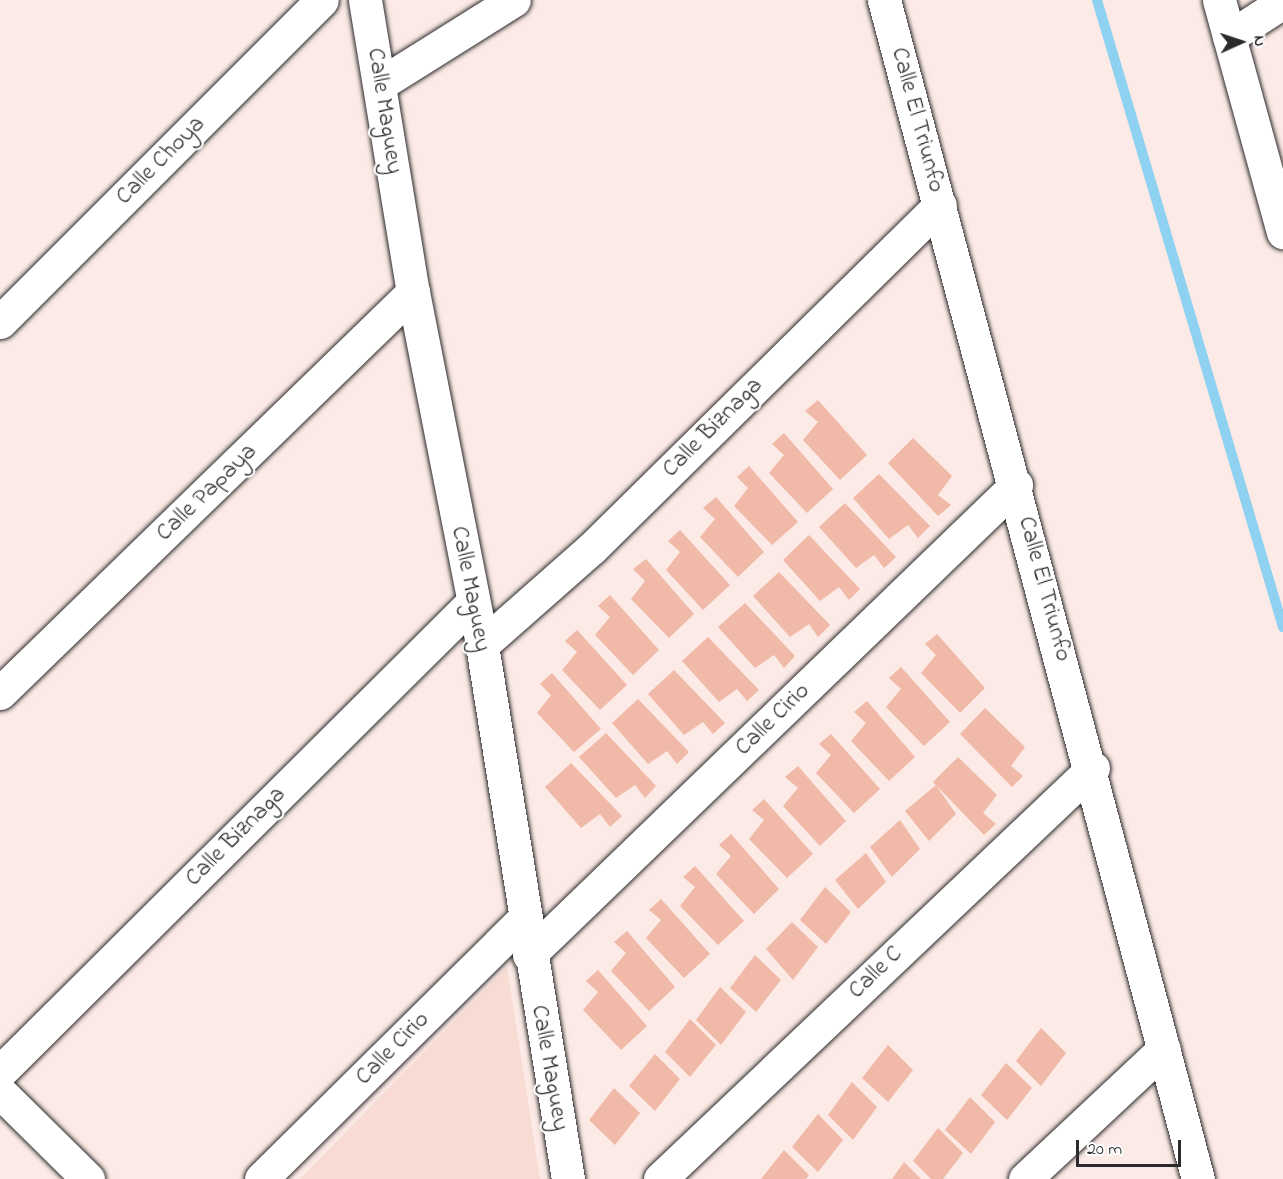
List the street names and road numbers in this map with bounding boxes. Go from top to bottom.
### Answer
street label: Calle El Triunfo [884,44,950,196]
street label: Calle Maguey [360,46,408,176]
street label: Calle Choya [110,110,212,212]
street label: Calle Biznaga [657,372,769,484]
street label: Calle Papaya [151,438,263,548]
street label: Calle El Triunfo [1011,513,1077,665]
street label: Calle Maguey [444,524,496,654]
street label: Calle Cirio [730,677,816,763]
street label: Calle Biznaga [180,781,292,893]
street label: Calle C [843,940,909,1006]
street label: Calle Maguey [524,1003,574,1133]
street label: Calle Cirio [350,1006,436,1092]

